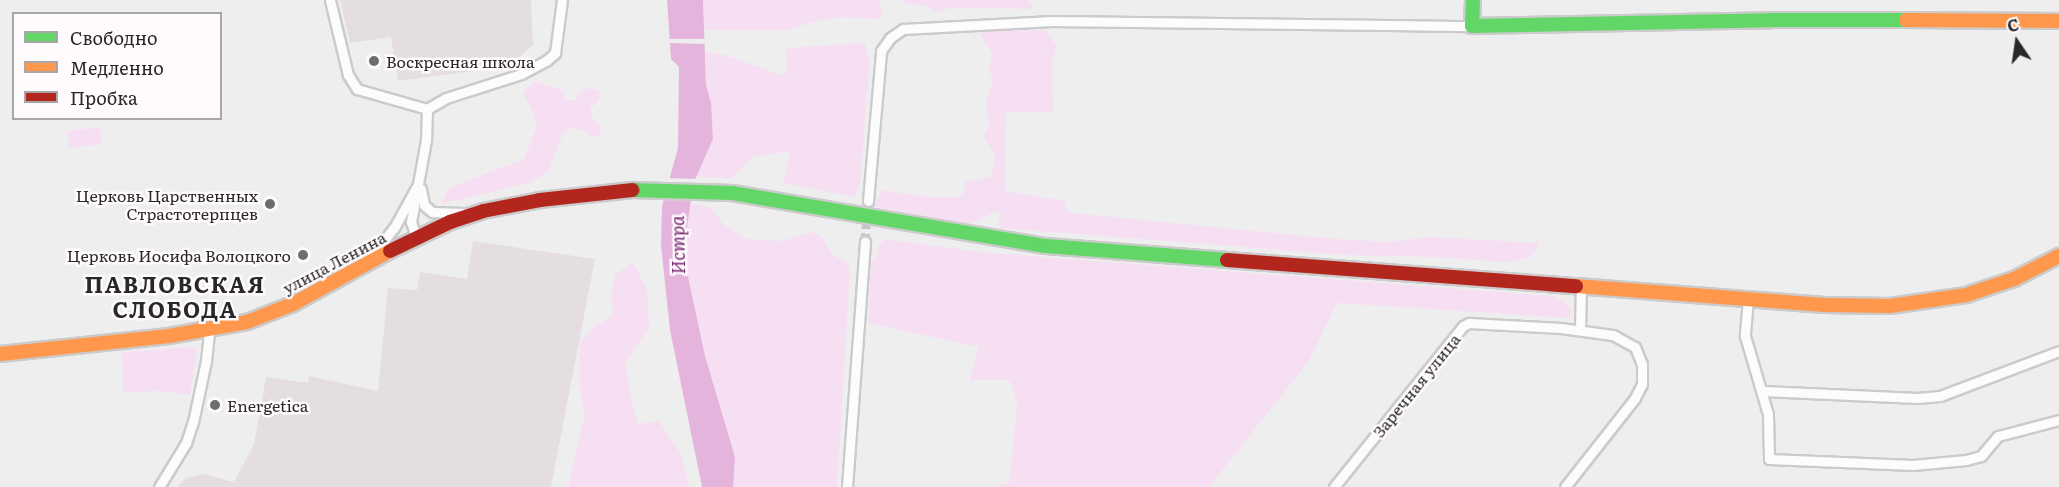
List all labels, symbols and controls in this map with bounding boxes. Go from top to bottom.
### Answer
text: С [2005,11,2021,37]
legend [12,12,222,120]
north arrow [1987,12,2047,72]
text: Свободно [70,24,158,51]
place label: Воскресная школа [386,51,535,71]
text: Медленно [70,54,164,81]
marker: Воскресная школа [367,54,381,68]
text: Пробка [70,84,138,111]
place label: Церковь Царственных Страстотерпцев [76,185,258,223]
marker: Церковь Царственных Страстотерпцев [263,197,277,211]
water label: Истра [667,215,689,275]
street label: улица Ленина [279,227,389,297]
place label: Церковь Иосифа Волоцкого [67,245,291,265]
marker: Церковь Иосифа Волоцкого [296,248,310,262]
district label: ПАВЛОВСКАЯ СЛОБОДА [85,270,265,322]
street label: Заречная улица [1368,329,1464,441]
place label: Energetica [227,395,308,415]
marker: Energetica [208,398,222,412]

